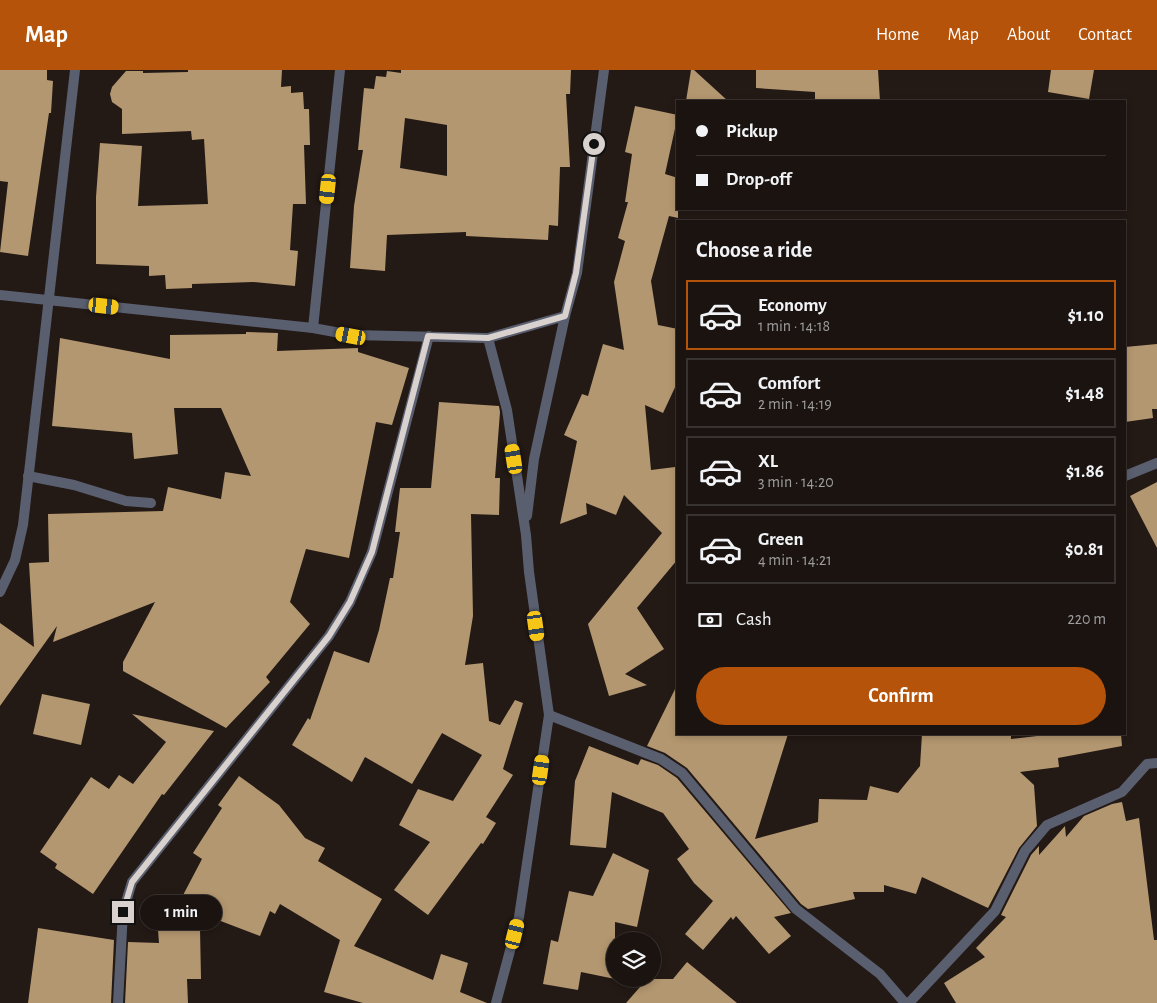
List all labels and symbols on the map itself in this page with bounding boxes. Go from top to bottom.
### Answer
route start [583,133,605,155]
car [318,173,337,205]
car [88,297,119,315]
car [334,326,367,346]
car [504,443,523,475]
car [526,610,545,642]
car [531,754,550,786]
callout: 1 min [140,894,223,930]
route end [112,901,134,923]
car [504,918,525,950]

